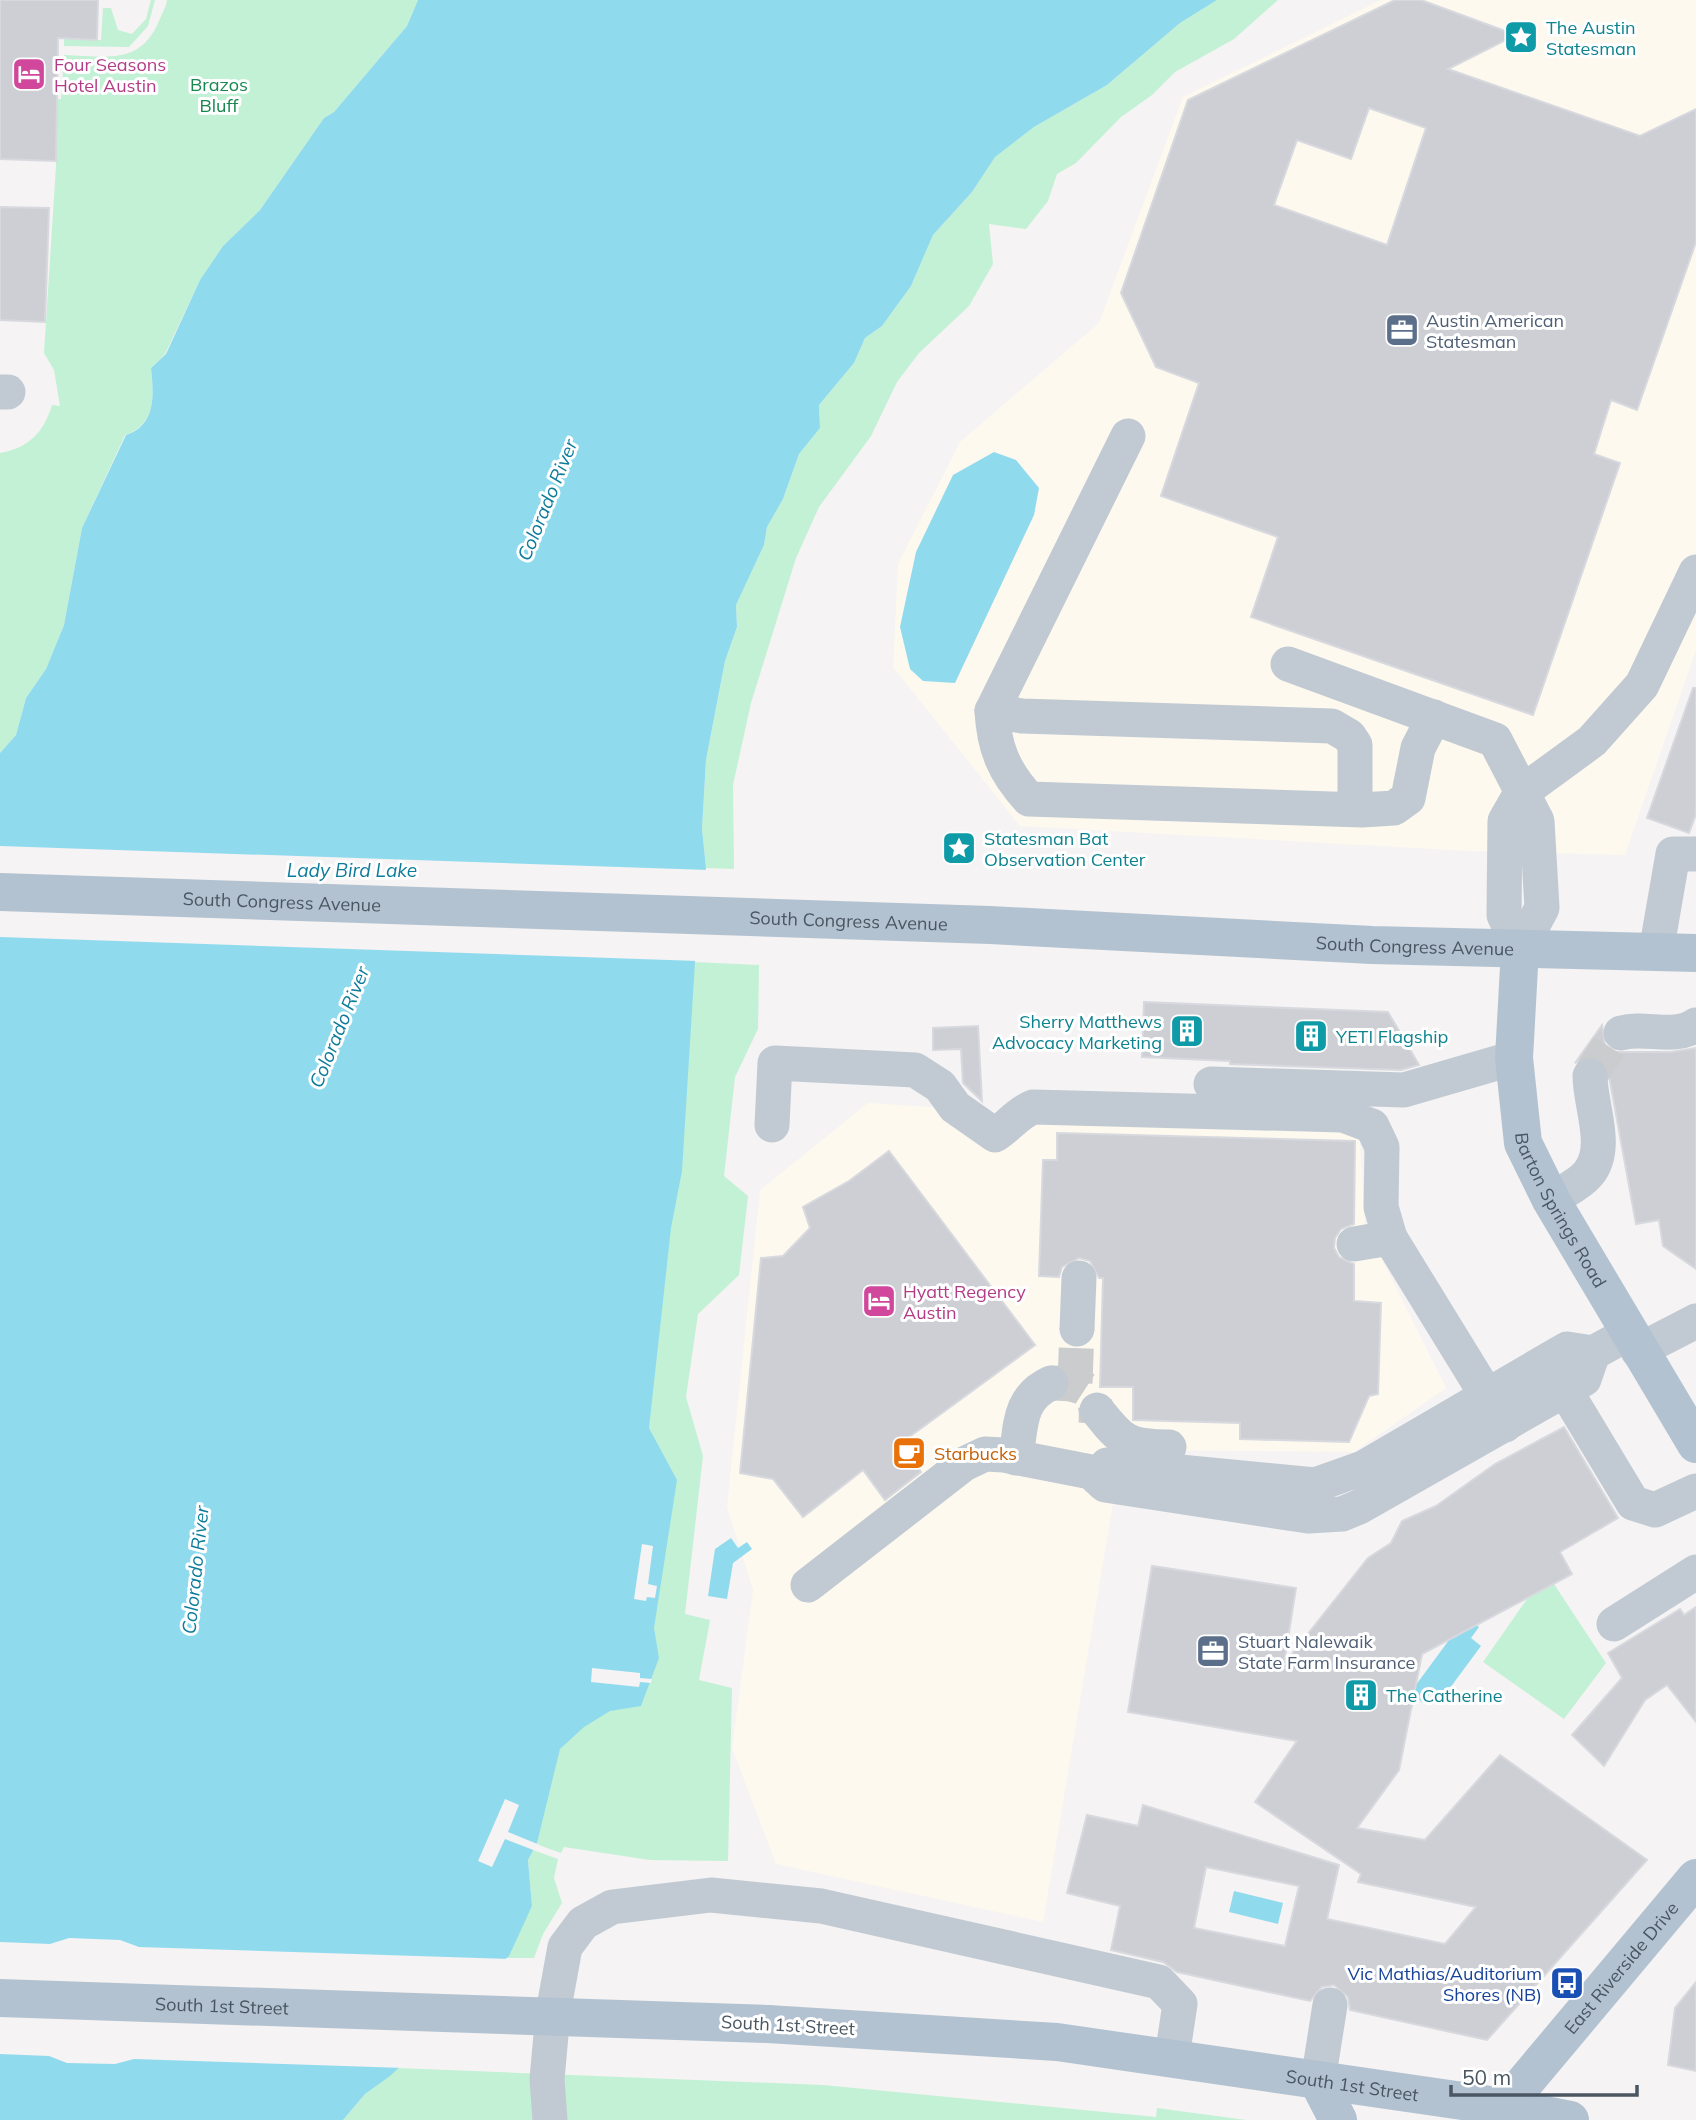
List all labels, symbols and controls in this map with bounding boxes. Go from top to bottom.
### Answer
place label: The Austin Statesman [1546,16,1636,60]
place icon: The Austin Statesman [1502,18,1540,56]
place label: Four Seasons Hotel Austin [54,53,166,97]
hotel icon: Four Seasons Hotel Austin [10,55,48,93]
park label: Brazos Bluff [190,73,248,117]
place label: Austin American Statesman [1426,309,1564,353]
office icon: Austin American Statesman [1383,311,1421,349]
water label: Colorado River [512,435,583,564]
place label: Statesman Bat Observation Center [984,827,1146,871]
place icon: Statesman Bat Observation Center [940,829,978,867]
water label: Lady Bird Lake [287,858,417,882]
street label: South Congress Avenue [182,887,381,916]
street label: South Congress Avenue [749,905,948,935]
street label: South Congress Avenue [1315,931,1514,960]
water label: Colorado River [304,962,375,1091]
place label: Sherry Matthews Advocacy Marketing [992,1010,1162,1054]
building icon: Sherry Matthews Advocacy Marketing [1168,1012,1206,1050]
building icon: YETI Flagship [1292,1017,1330,1055]
place label: YETI Flagship [1335,1025,1448,1048]
street label: Barton Springs Road [1510,1131,1612,1292]
place label: Hyatt Regency Austin [903,1280,1026,1324]
hotel icon: Hyatt Regency Austin [860,1282,898,1320]
cafe icon: Starbucks [890,1434,928,1472]
place label: Starbucks [934,1442,1017,1465]
water label: Colorado River [176,1504,214,1635]
place label: Stuart Nalewaik State Farm Insurance [1238,1630,1415,1674]
office icon: Stuart Nalewaik State Farm Insurance [1194,1632,1232,1670]
building icon: The Catherine [1342,1676,1380,1714]
place label: The Catherine [1386,1684,1503,1707]
street label: East Riverside Drive [1559,1897,1683,2038]
place label: Vic Mathias/Auditorium Shores (NB) [1347,1962,1542,2006]
bus stop icon: Vic Mathias/Auditorium Shores (NB) [1548,1964,1586,2002]
street label: South 1st Street [155,1992,289,2019]
street label: South 1st Street [721,2010,855,2040]
scale bar [1451,2054,1636,2098]
street label: South 1st Street [1284,2064,1420,2106]
text: 50 m [1462,2064,1511,2090]

